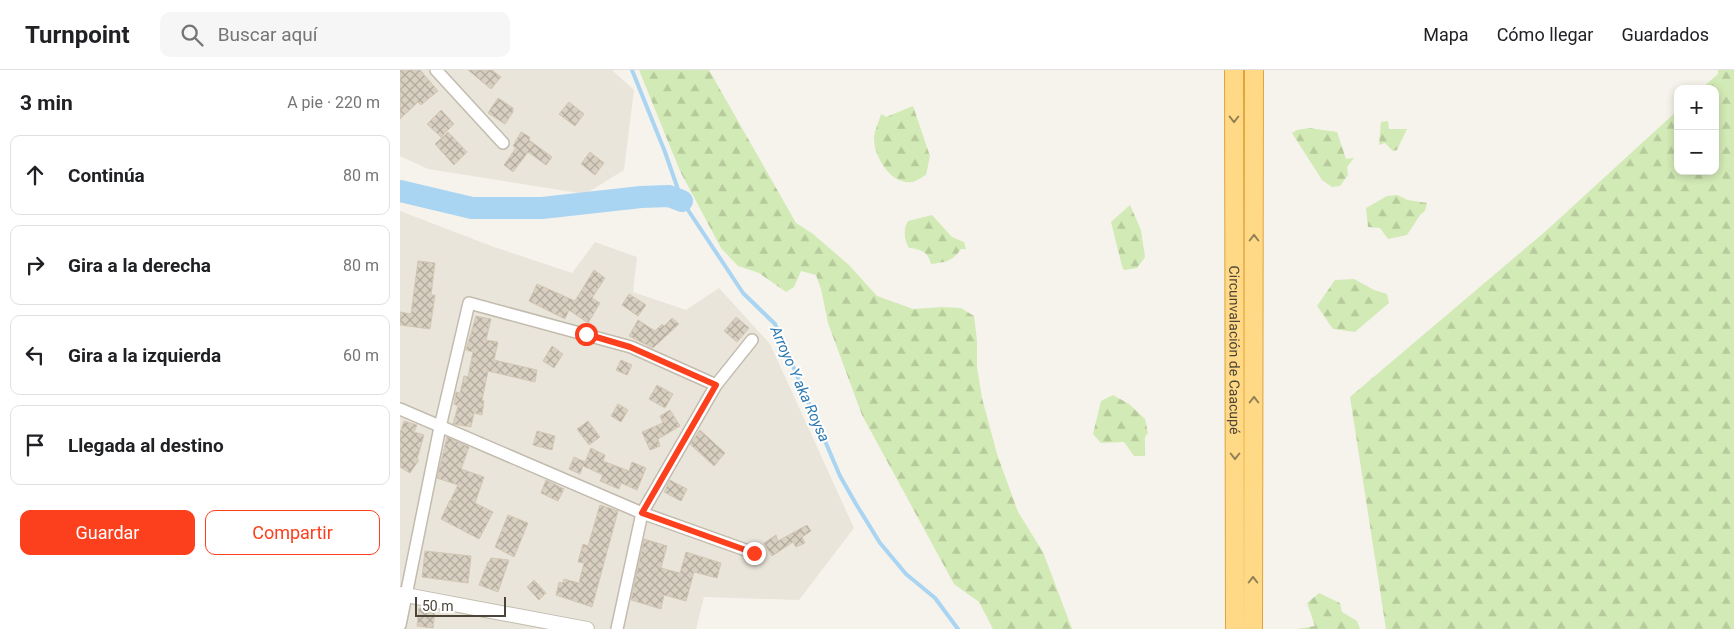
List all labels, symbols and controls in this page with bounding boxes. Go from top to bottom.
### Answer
search box [160,12,510,57]
text: Turnpoint [25,21,130,49]
icon: search [178,21,206,49]
text: Buscar aquí [218,23,318,46]
text: Mapa [1423,24,1469,45]
text: Cómo llegar [1497,24,1593,45]
text: Guardados [1621,24,1709,45]
map controls [1674,85,1719,175]
button: + [1674,85,1719,130]
text: 3 min [20,91,73,115]
text: A pie · 220 m [287,93,380,112]
one-way arrow [1229,115,1239,123]
button: − [1674,130,1719,175]
icon: ahead [21,161,49,189]
text: Continúa [68,164,145,187]
text: 80 m [343,166,379,185]
one-way arrow [1249,234,1259,242]
icon: right [21,251,49,279]
text: Gira a la derecha [68,254,211,277]
text: 80 m [343,256,379,275]
street label: Circunvalación de Caacupé [1226,266,1243,434]
water label: Arroyo Y aka Roysa [766,322,834,445]
route start [575,323,598,346]
icon: left [21,341,49,369]
text: Gira a la izquierda [68,344,221,367]
text: 60 m [343,346,379,365]
one-way arrow [1249,396,1259,404]
icon: arrive [21,431,49,459]
text: Llegada al destino [68,434,224,457]
one-way arrow [1230,452,1240,460]
button: Guardar [20,510,195,555]
button: Compartir [205,510,380,555]
route end [743,542,766,565]
one-way arrow [1248,576,1258,584]
scale bar [415,594,506,617]
text: 50 m [422,598,454,614]

